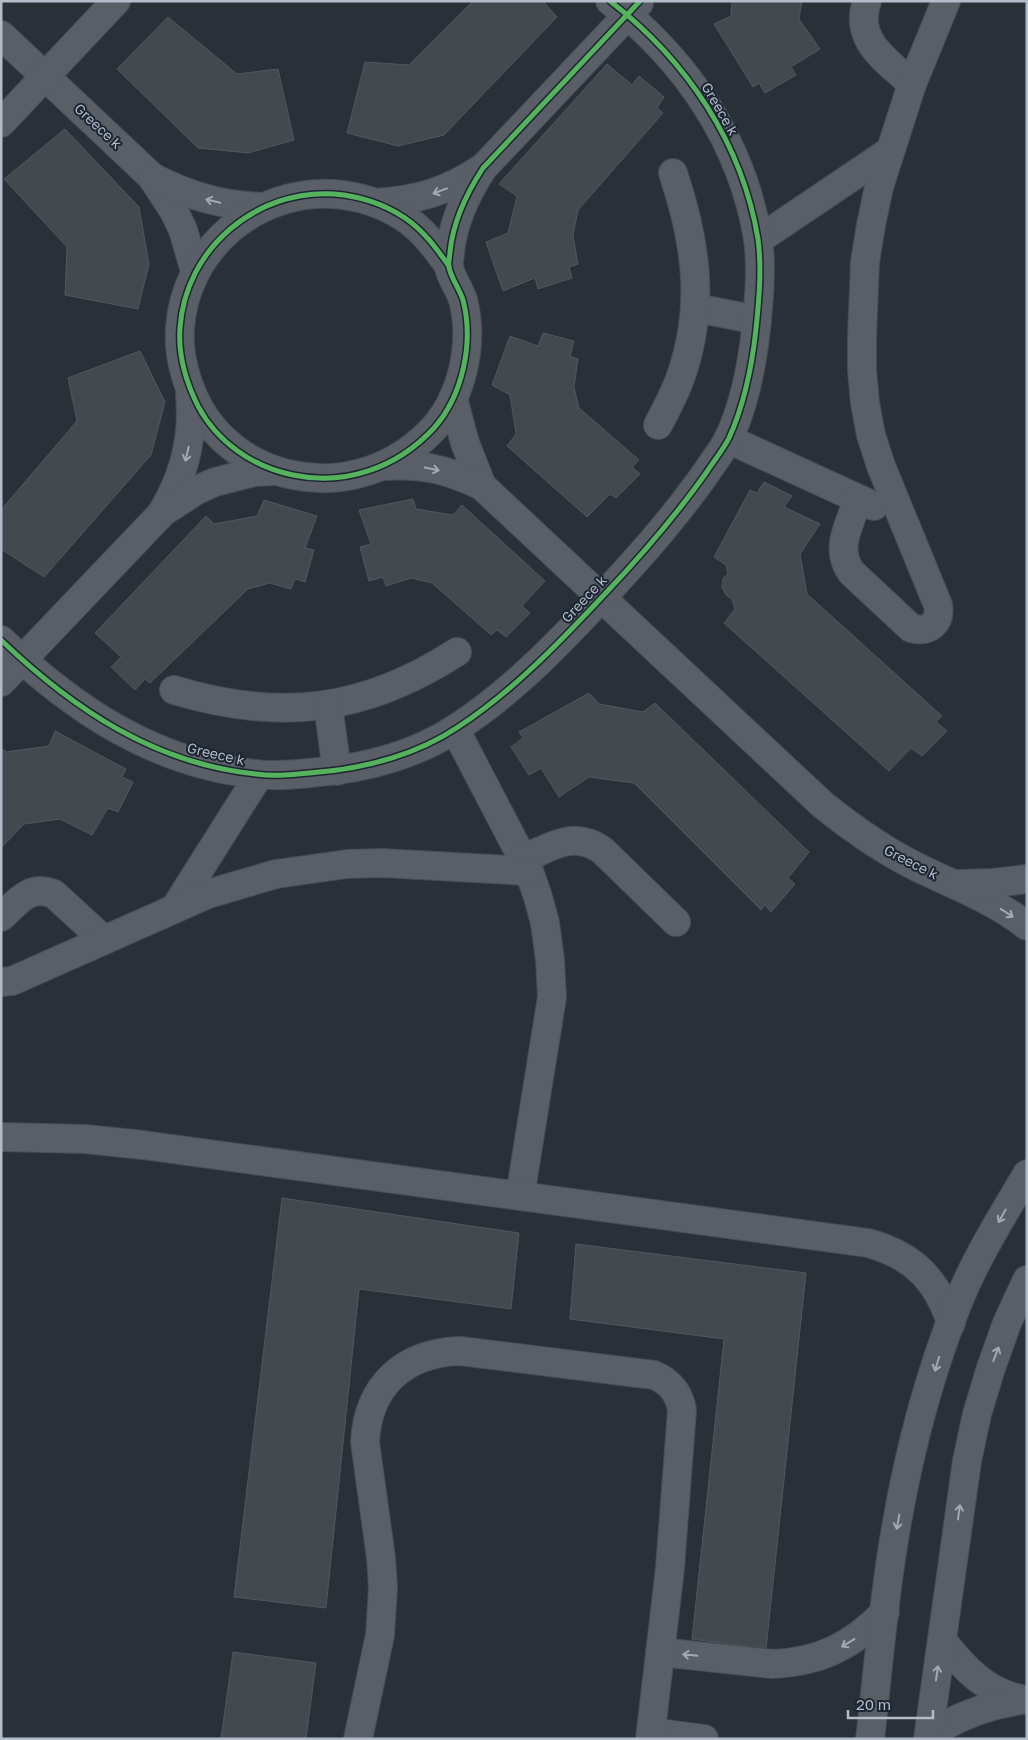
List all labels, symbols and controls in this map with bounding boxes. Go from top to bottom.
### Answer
street label: Greece k [698,79,742,138]
street label: Greece k [71,99,126,152]
one-way arrow [433,187,448,196]
one-way arrow [206,196,222,205]
one-way arrow [182,445,191,461]
one-way arrow [424,464,440,474]
street label: Greece k [557,571,610,626]
street label: Greece k [186,739,247,768]
street label: Greece k [881,841,941,882]
one-way arrow [999,908,1013,918]
one-way arrow [997,1208,1007,1223]
one-way arrow [992,1347,1001,1362]
one-way arrow [931,1356,941,1372]
one-way arrow [955,1504,965,1520]
one-way arrow [892,1513,902,1529]
one-way arrow [841,1639,855,1649]
one-way arrow [682,1650,698,1660]
one-way arrow [933,1665,943,1681]
scale bar [848,1688,933,1720]
text: 20 m [856,1695,891,1713]

